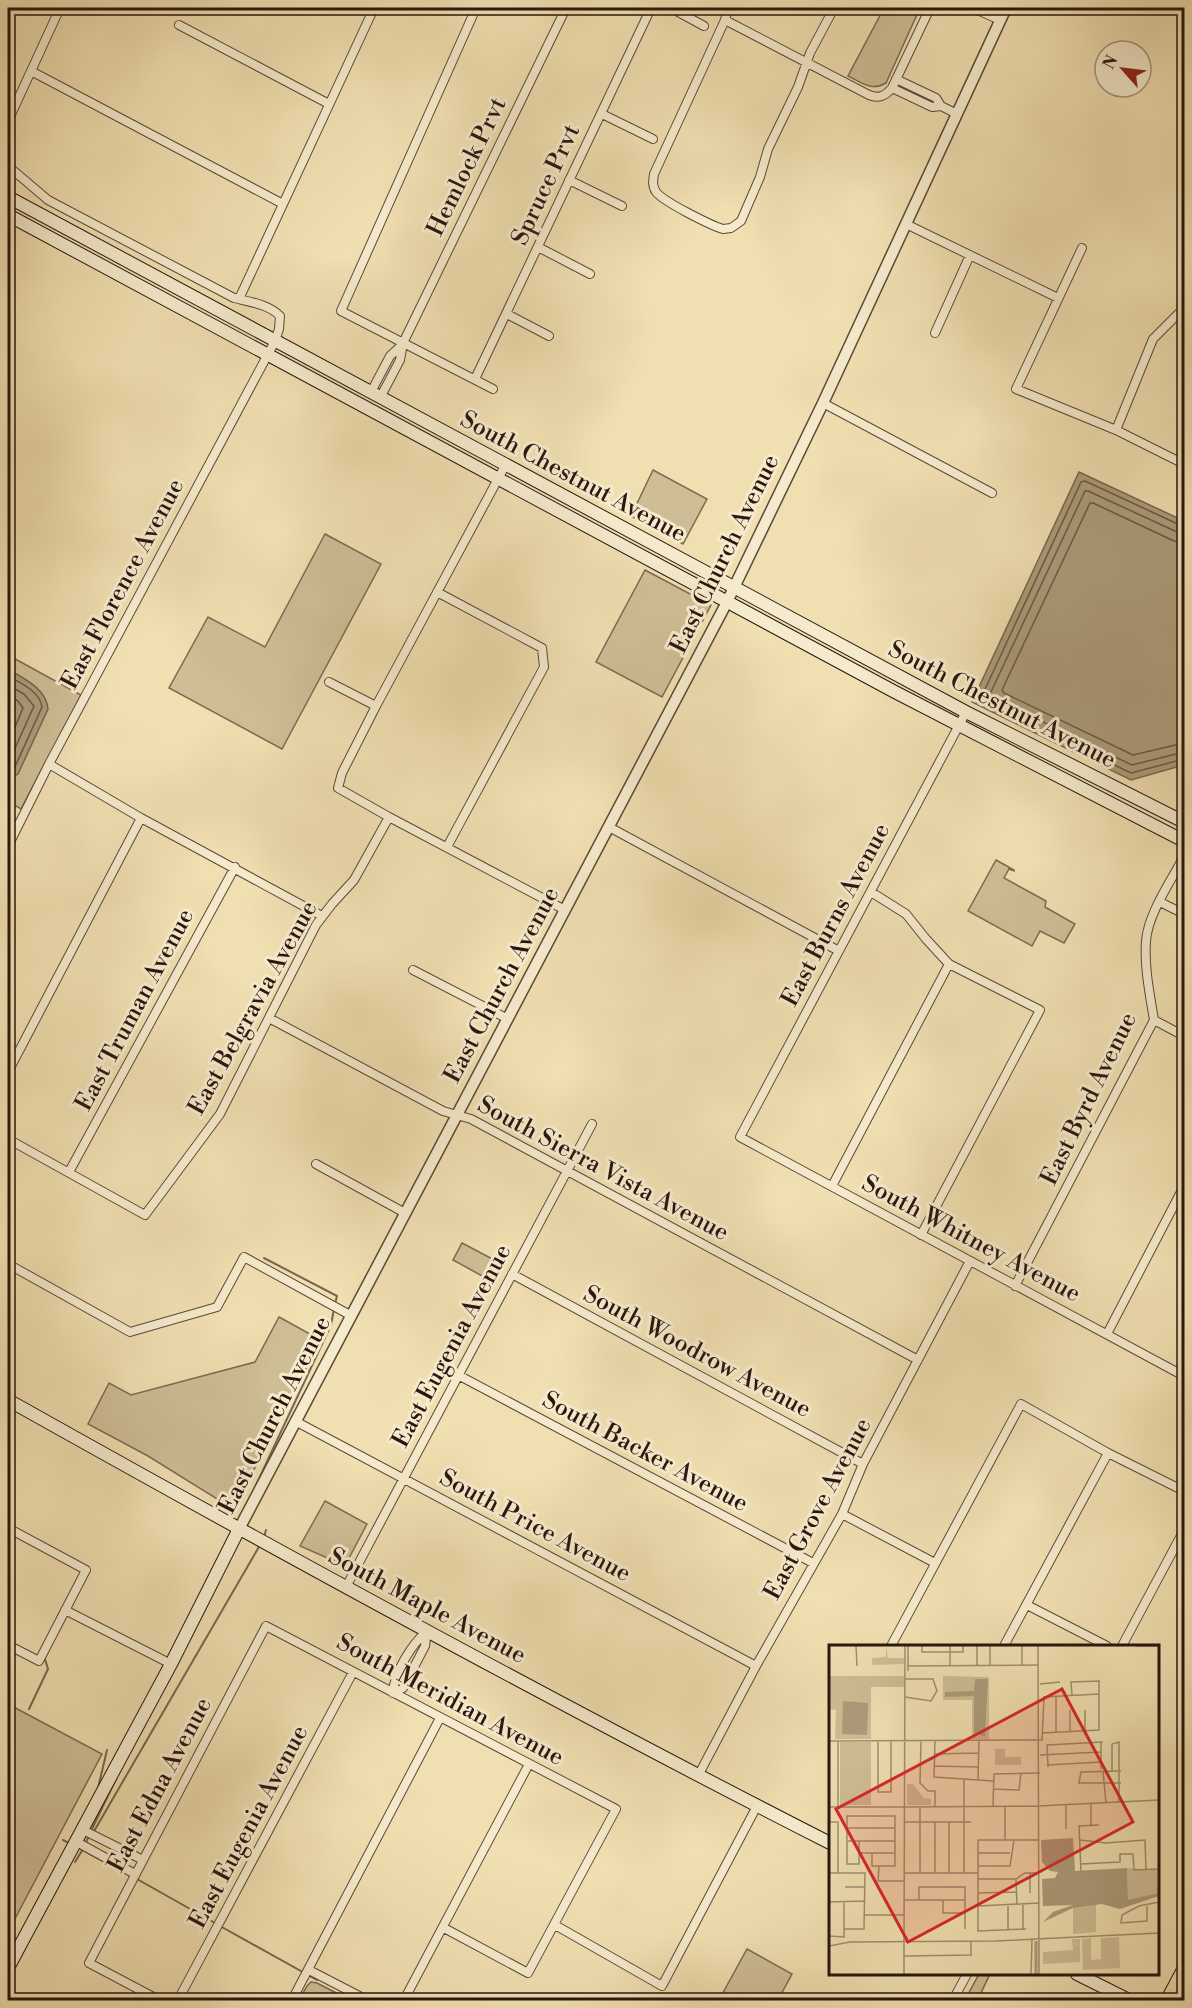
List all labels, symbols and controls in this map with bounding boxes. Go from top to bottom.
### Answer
north arrow [1093,39,1153,99]
text: N [1099,52,1123,73]
street label: Hemlock Prvt [420,92,514,241]
street label: Spruce Prvt [505,119,587,250]
street label: South Chestnut Avenue [455,405,691,549]
street label: East Church Avenue [664,450,786,658]
street label: East Florence Avenue [55,474,191,694]
street label: South Chestnut Avenue [883,635,1121,775]
street label: East Burns Avenue [775,818,897,1012]
street label: East Church Avenue [438,882,566,1088]
street label: East Belgravia Avenue [182,896,324,1120]
street label: East Truman Avenue [69,904,201,1116]
street label: East Byrd Avenue [1034,1008,1144,1190]
street label: South Sierra Vista Avenue [472,1090,734,1248]
street label: South Whitney Avenue [857,1169,1085,1309]
street label: East Eugenia Avenue [386,1239,518,1453]
street label: South Woodrow Avenue [578,1279,816,1425]
street label: East Church Avenue [212,1311,338,1519]
street label: South Backer Avenue [537,1385,753,1519]
street label: East Grove Avenue [757,1413,879,1605]
street label: South Price Avenue [434,1463,636,1589]
street label: South Maple Avenue [323,1541,531,1671]
street label: South Meridian Avenue [331,1627,569,1773]
inset map [829,1645,1159,1975]
street label: East Edna Avenue [101,1692,219,1878]
street label: East Eugenia Avenue [183,1720,315,1934]

